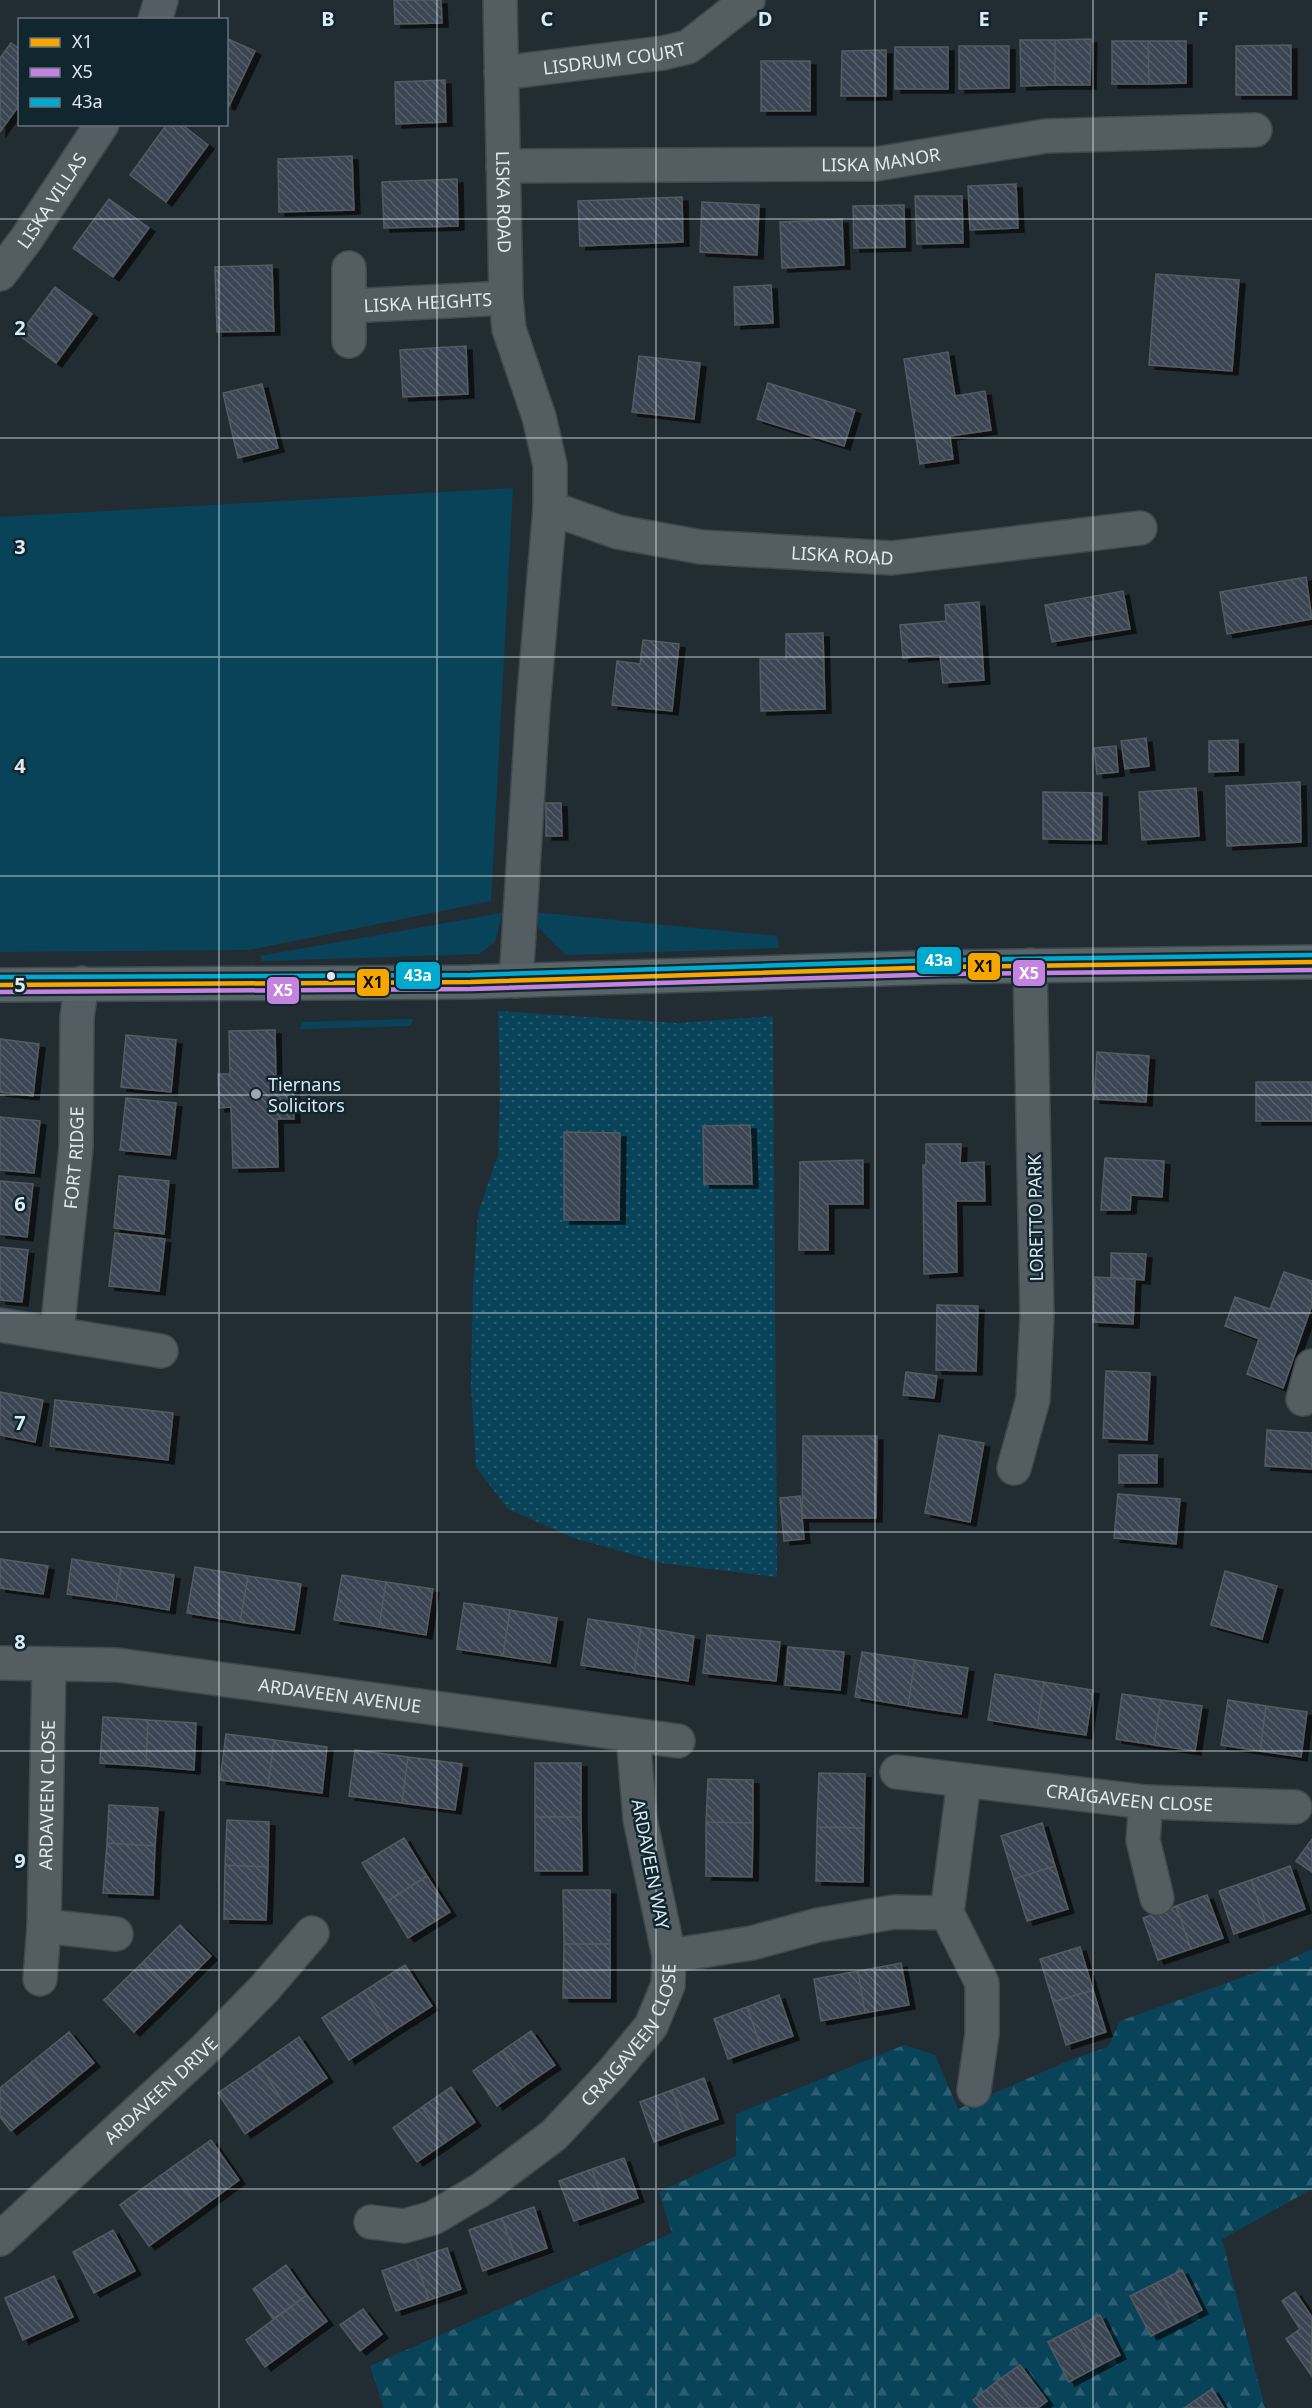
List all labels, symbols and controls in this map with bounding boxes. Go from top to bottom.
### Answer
text: B [321,5,335,32]
text: C [541,5,554,32]
text: D [758,5,772,32]
text: E [978,5,990,32]
text: F [1198,5,1208,32]
legend [18,18,228,126]
text: X1 [72,29,93,53]
street label: LISDRUM COURT [541,36,688,80]
text: X5 [72,59,93,83]
text: 43a [72,89,103,113]
street label: LISKA MANOR [821,142,942,176]
street label: LISKA VILLAS [11,148,92,253]
street label: LISKA ROAD [491,151,517,253]
street label: LISKA HEIGHTS [363,287,493,317]
text: 2 [14,314,26,341]
text: 3 [14,533,26,560]
street label: LISKA ROAD [791,540,894,570]
text: 4 [14,752,26,779]
line badge: 43a [916,946,962,975]
text: 43a [925,949,953,971]
line badge: X1 [967,952,1001,981]
text: X1 [974,955,994,977]
line badge: X5 [1012,959,1046,987]
line badge: 43a [395,961,441,990]
text: X5 [1019,962,1039,984]
text: 43a [404,964,432,986]
line badge: X1 [356,968,390,997]
unlabelled marker [325,970,337,982]
text: 5 [14,971,26,998]
text: X1 [363,971,383,993]
line badge: X5 [266,976,300,1005]
text: X5 [273,979,293,1001]
place label: Tiernans Solicitors [268,1072,345,1117]
marker: Tiernans Solicitors [249,1087,263,1101]
street label: FORT RIDGE [58,1106,88,1210]
street label: LORETTO PARK [1022,1153,1048,1282]
text: 6 [14,1190,26,1217]
text: 7 [14,1409,26,1436]
text: 8 [14,1628,26,1655]
street label: ARDAVEEN AVENUE [257,1672,423,1718]
street label: ARDAVEEN CLOSE [33,1720,60,1870]
street label: CRAIGAVEEN CLOSE [1045,1778,1213,1816]
street label: ARDAVEEN WAY [627,1797,676,1932]
text: 9 [14,1847,26,1874]
street label: CRAIGAVEEN CLOSE [575,1963,681,2111]
street label: ARDAVEEN DRIVE [99,2031,223,2149]

